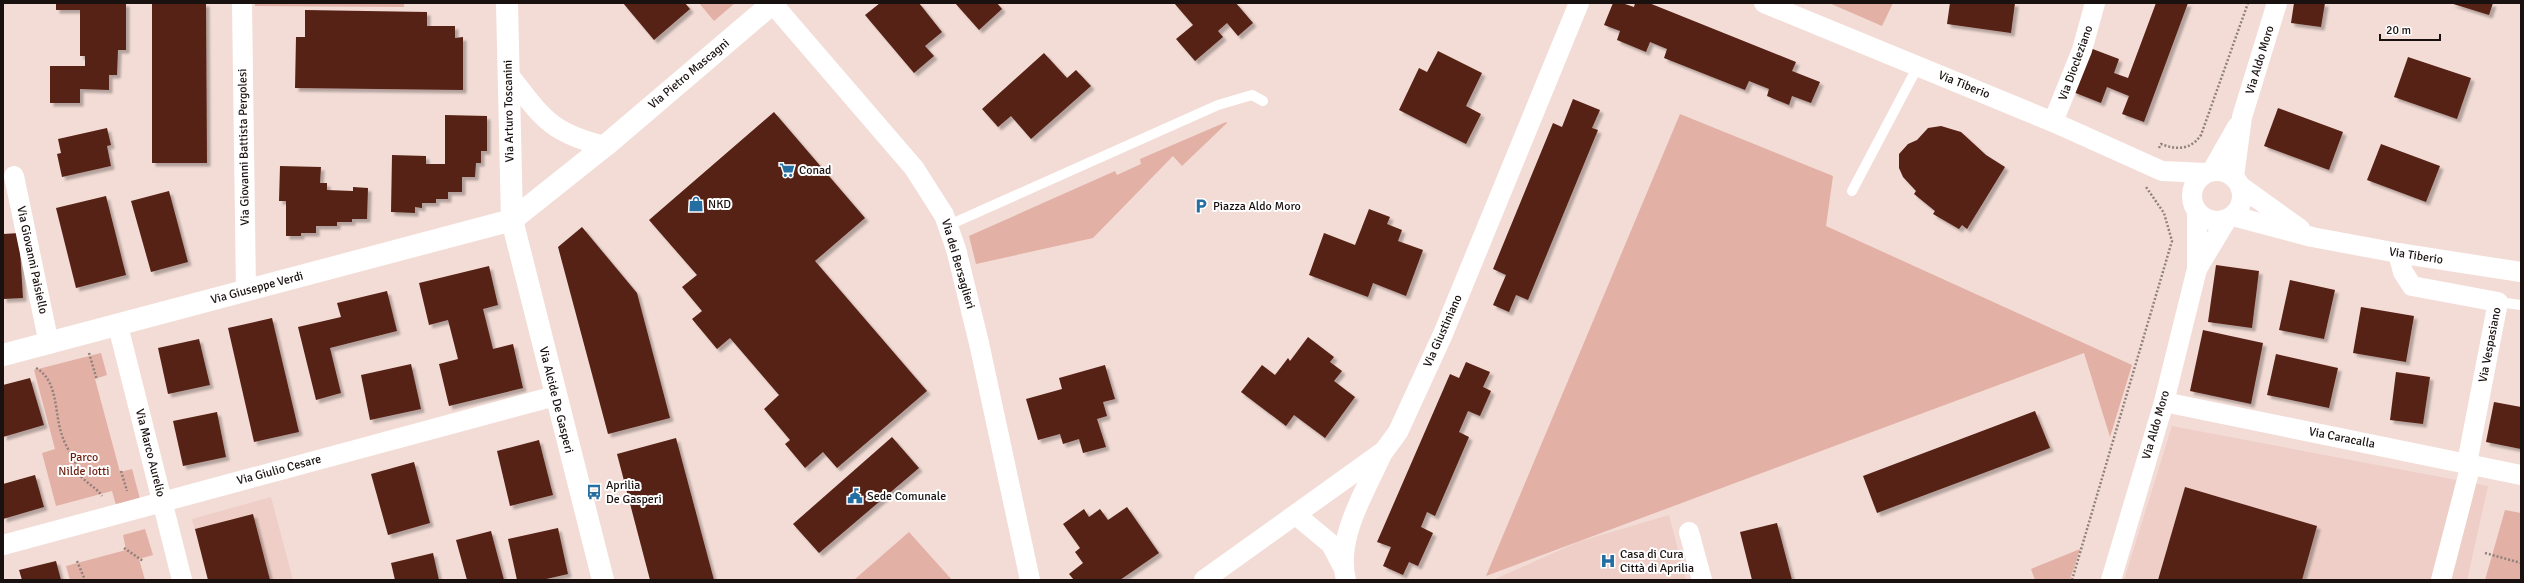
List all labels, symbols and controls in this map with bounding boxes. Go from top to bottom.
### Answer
scale bar [2380,16,2440,42]
street label: Via Diocleziano [2055,23,2097,103]
text: 20 m [2386,23,2411,38]
street label: Via Aldo Moro [2242,24,2278,96]
street label: Via Pietro Mascagni [645,36,733,112]
street label: Via Arturo Toscanini [501,60,517,162]
street label: Via Giovanni Battista Pergolesi [235,68,253,226]
street label: Via Tiberio [1936,68,1992,102]
supermarket icon: Conad [778,161,796,179]
place label: Conad [799,163,831,178]
shop icon: NKD [687,195,705,213]
place label: NKD [708,197,731,212]
parking icon: Piazza Aldo Moro [1192,197,1210,215]
place label: Piazza Aldo Moro [1213,199,1301,214]
street label: Via Giovanni Paisiello [13,205,51,315]
street label: Via dei Bersaglieri [938,217,978,311]
street label: Via Tiberio [2388,244,2444,268]
street label: Via Giuseppe Verdi [209,268,305,308]
street label: Via Giustiniano [1420,292,1466,370]
street label: Via Vespasiano [2475,306,2505,384]
street label: Via Alcide De Gasperi [536,345,576,455]
street label: Via Aldo Moro [2139,389,2173,461]
street label: Via Marco Aurelio [132,407,168,499]
street label: Via Caracalla [2308,424,2376,452]
park label: Parco Nilde Iotti [58,450,110,479]
street label: Via Giulio Cesare [235,452,323,488]
place label: Aprilia De Gasperi [606,478,662,507]
bus stop icon: Aprilia De Gasperi [585,483,603,501]
public building icon: Sede Comunale [846,487,864,505]
place label: Sede Comunale [867,489,946,504]
place label: Casa di Cura Città di Aprilia [1620,547,1694,576]
hospital icon: Casa di Cura Città di Aprilia [1599,552,1617,570]

